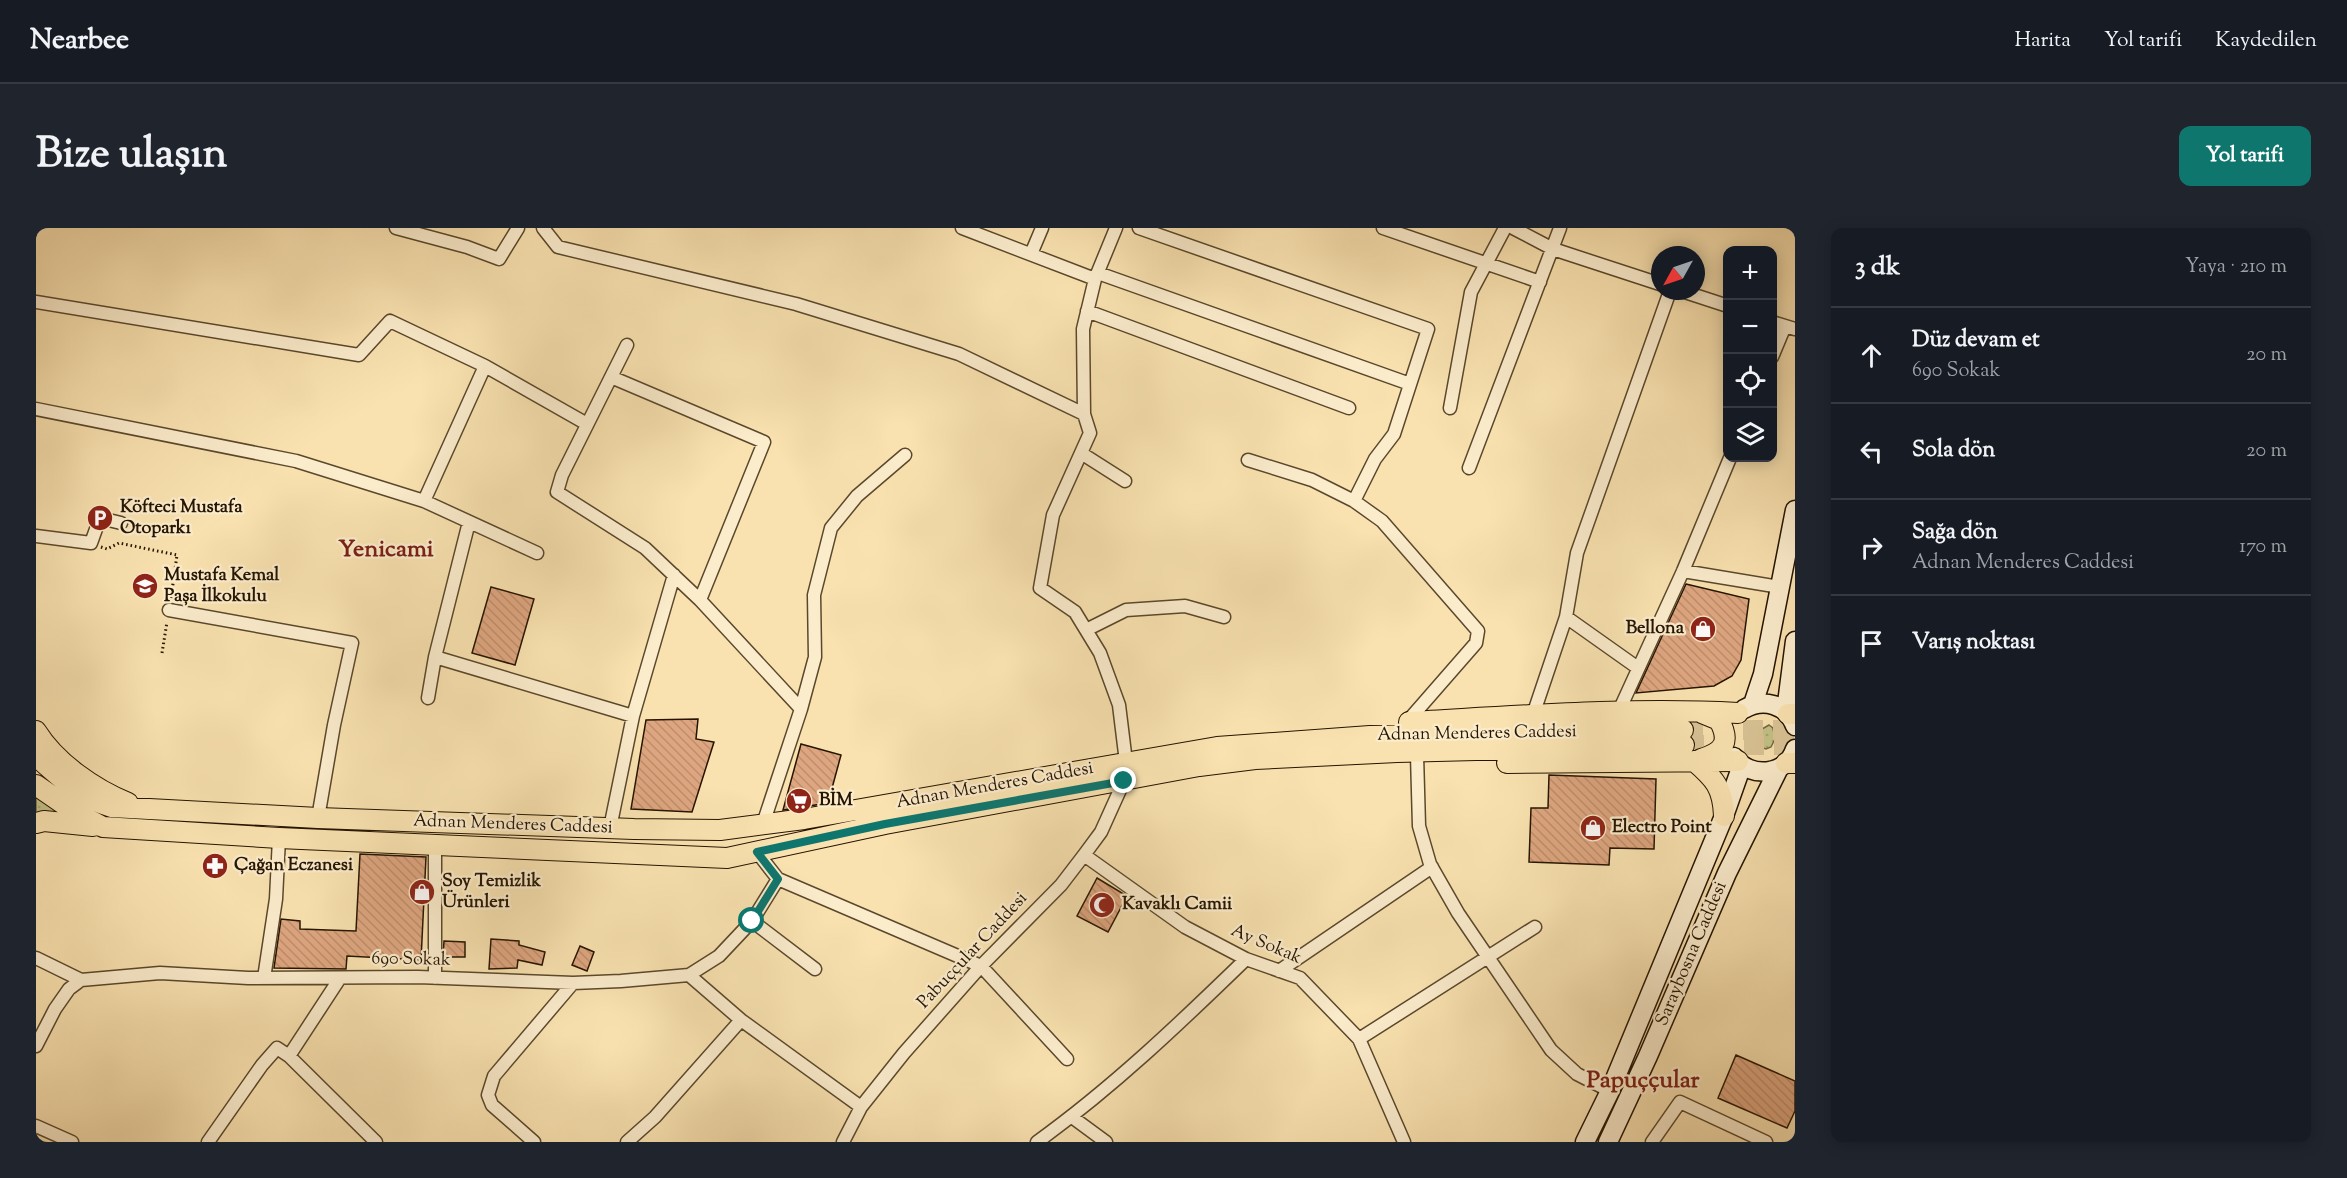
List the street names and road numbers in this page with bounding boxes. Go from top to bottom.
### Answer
street label: Adnan Menderes Caddesi [1377,719,1577,749]
street label: Adnan Menderes Caddesi [894,756,1096,816]
street label: Adnan Menderes Caddesi [413,809,613,841]
street label: Saraybosna Caddesi [1650,878,1734,1030]
street label: Pabuççular Caddesi [912,887,1034,1015]
street label: Ay Sokak [1226,918,1306,972]
street label: 690 Sokak [371,946,451,974]

